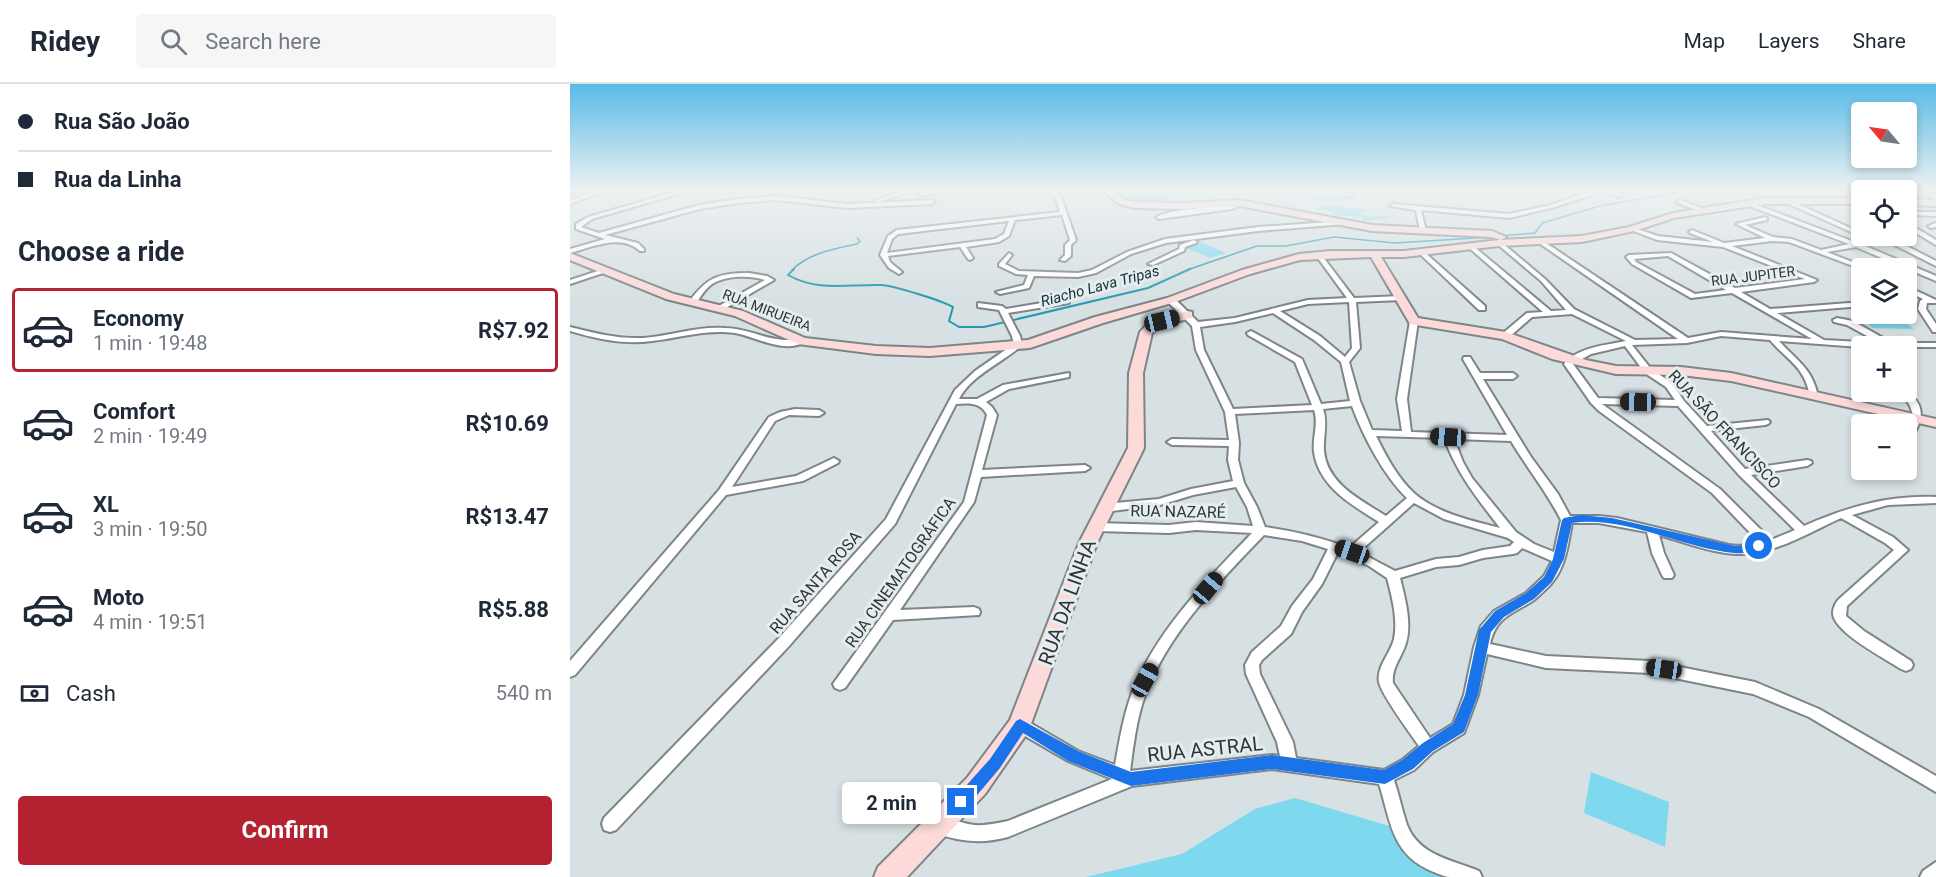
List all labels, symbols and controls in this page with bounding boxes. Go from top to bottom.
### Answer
search box [136,14,556,68]
text: Ridey [30,25,100,58]
icon: search [157,25,190,58]
text: Search here [205,29,321,54]
text: Map [1683,29,1725,53]
text: Layers [1758,29,1819,53]
text: Share [1852,29,1906,53]
north arrow [1851,102,1917,168]
map controls [1851,102,1917,480]
text: Rua São João [54,109,190,134]
text: Rua da Linha [54,167,181,192]
button: locate [1851,180,1917,246]
text: Choose a ride [18,236,184,268]
button: layers [1851,258,1917,324]
water label: Riacho Lava Tripas [1039,262,1161,310]
street label: RUA JUPITER [1710,263,1796,289]
street label: RUA MIRUEIRA [721,286,813,334]
icon: car [21,303,75,357]
text: Economy [93,306,184,331]
car [1142,308,1182,334]
text: R$7.92 [478,318,549,343]
text: 1 min · 19:48 [93,331,208,355]
button: + [1851,336,1917,402]
street label: RUA SÃO FRANCISCO [1665,365,1785,493]
car [1620,393,1656,411]
icon: car [21,396,75,450]
text: Comfort [93,399,175,424]
text: R$10.69 [465,411,549,436]
button: − [1851,414,1917,480]
text: 2 min · 19:49 [93,424,208,448]
car [1430,427,1466,447]
icon: car [21,489,75,543]
text: XL [93,492,119,517]
street label: RUA CINEMATOGRÁFICA [841,493,960,651]
street label: RUA NAZARÉ [1130,501,1226,522]
text: R$13.47 [465,504,549,529]
text: 3 min · 19:50 [93,517,208,541]
street label: RUA SANTA ROSA [766,527,865,638]
route start [1745,532,1772,559]
street label: RUA DA LINHA [1033,536,1101,668]
car [1332,538,1372,566]
car [1190,568,1226,608]
icon: car [21,582,75,636]
text: Moto [93,585,144,610]
text: R$5.88 [478,597,549,622]
text: 4 min · 19:51 [93,610,208,634]
car [1645,658,1683,680]
car [1128,660,1162,700]
icon: cash [18,677,51,710]
text: Cash [66,681,116,706]
text: 540 m [496,681,552,705]
street label: RUA ASTRAL [1146,731,1264,767]
callout: 2 min [841,781,940,823]
route end [947,788,974,815]
text: 2 min [866,791,917,815]
button: Confirm [18,796,552,865]

